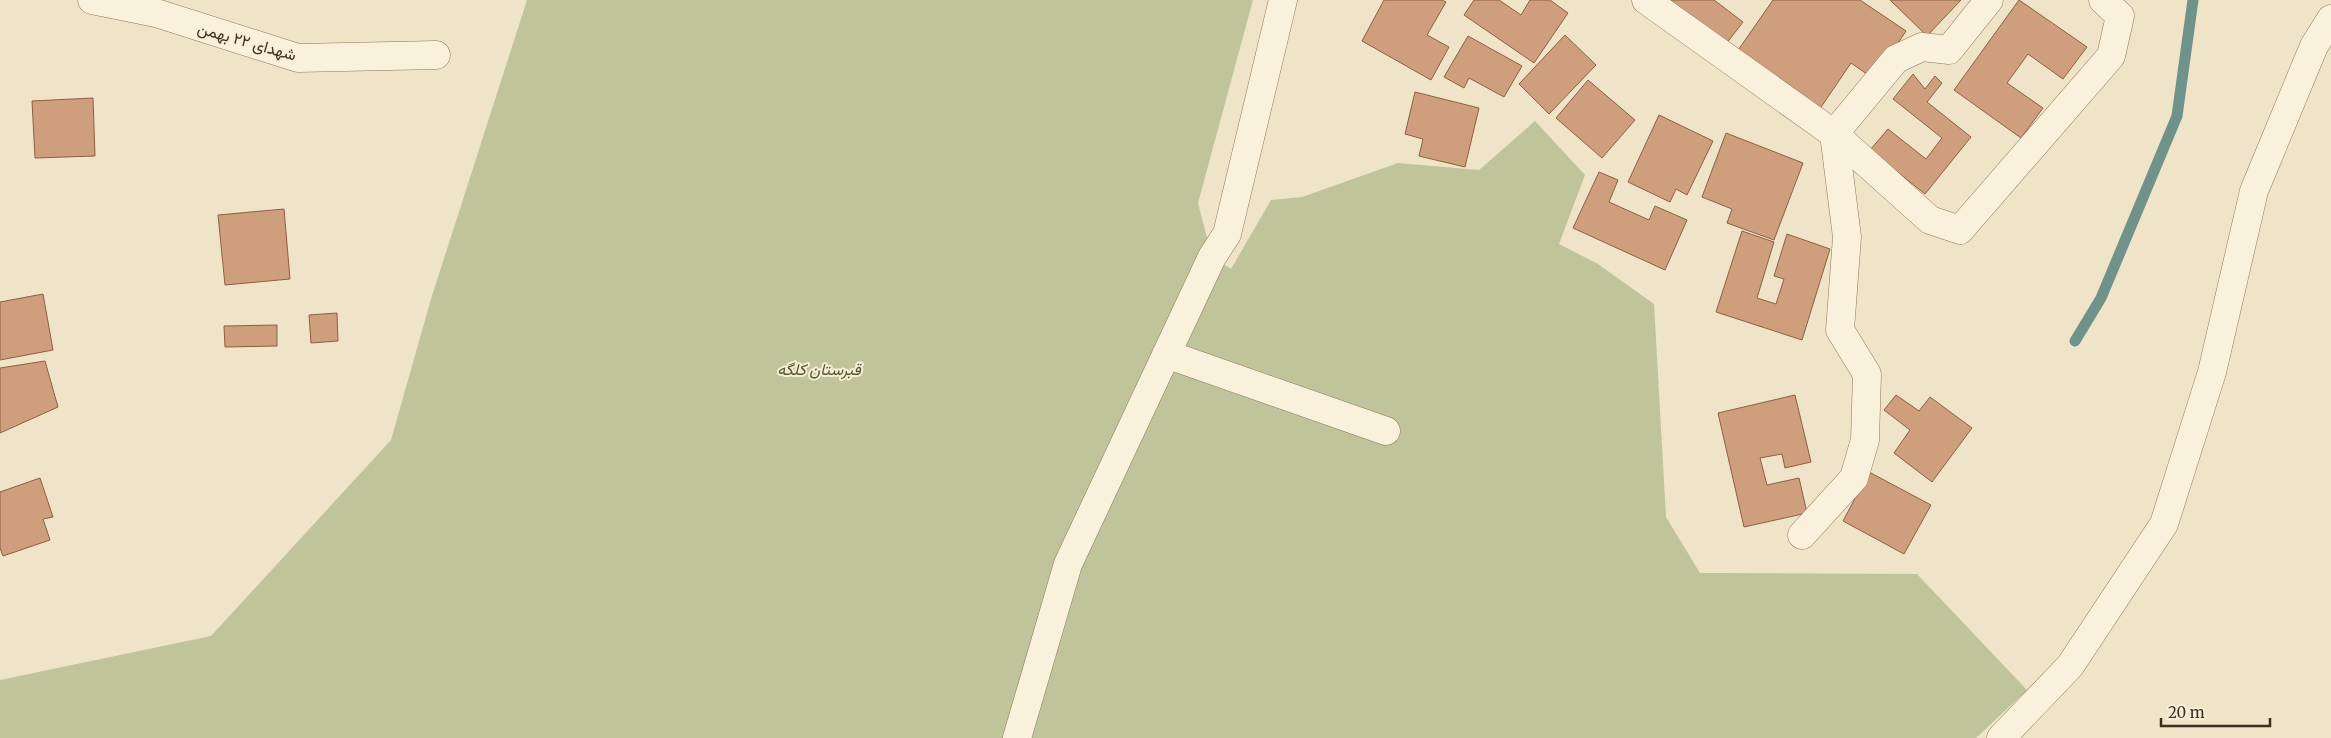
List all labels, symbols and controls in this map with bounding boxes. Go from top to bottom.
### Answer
street label: شهدای ۲۲ بهمن [195,17,299,66]
park label: قبرستان کلگه [777,359,863,380]
scale bar [2161,696,2270,728]
text: 20 m [2168,703,2205,722]

